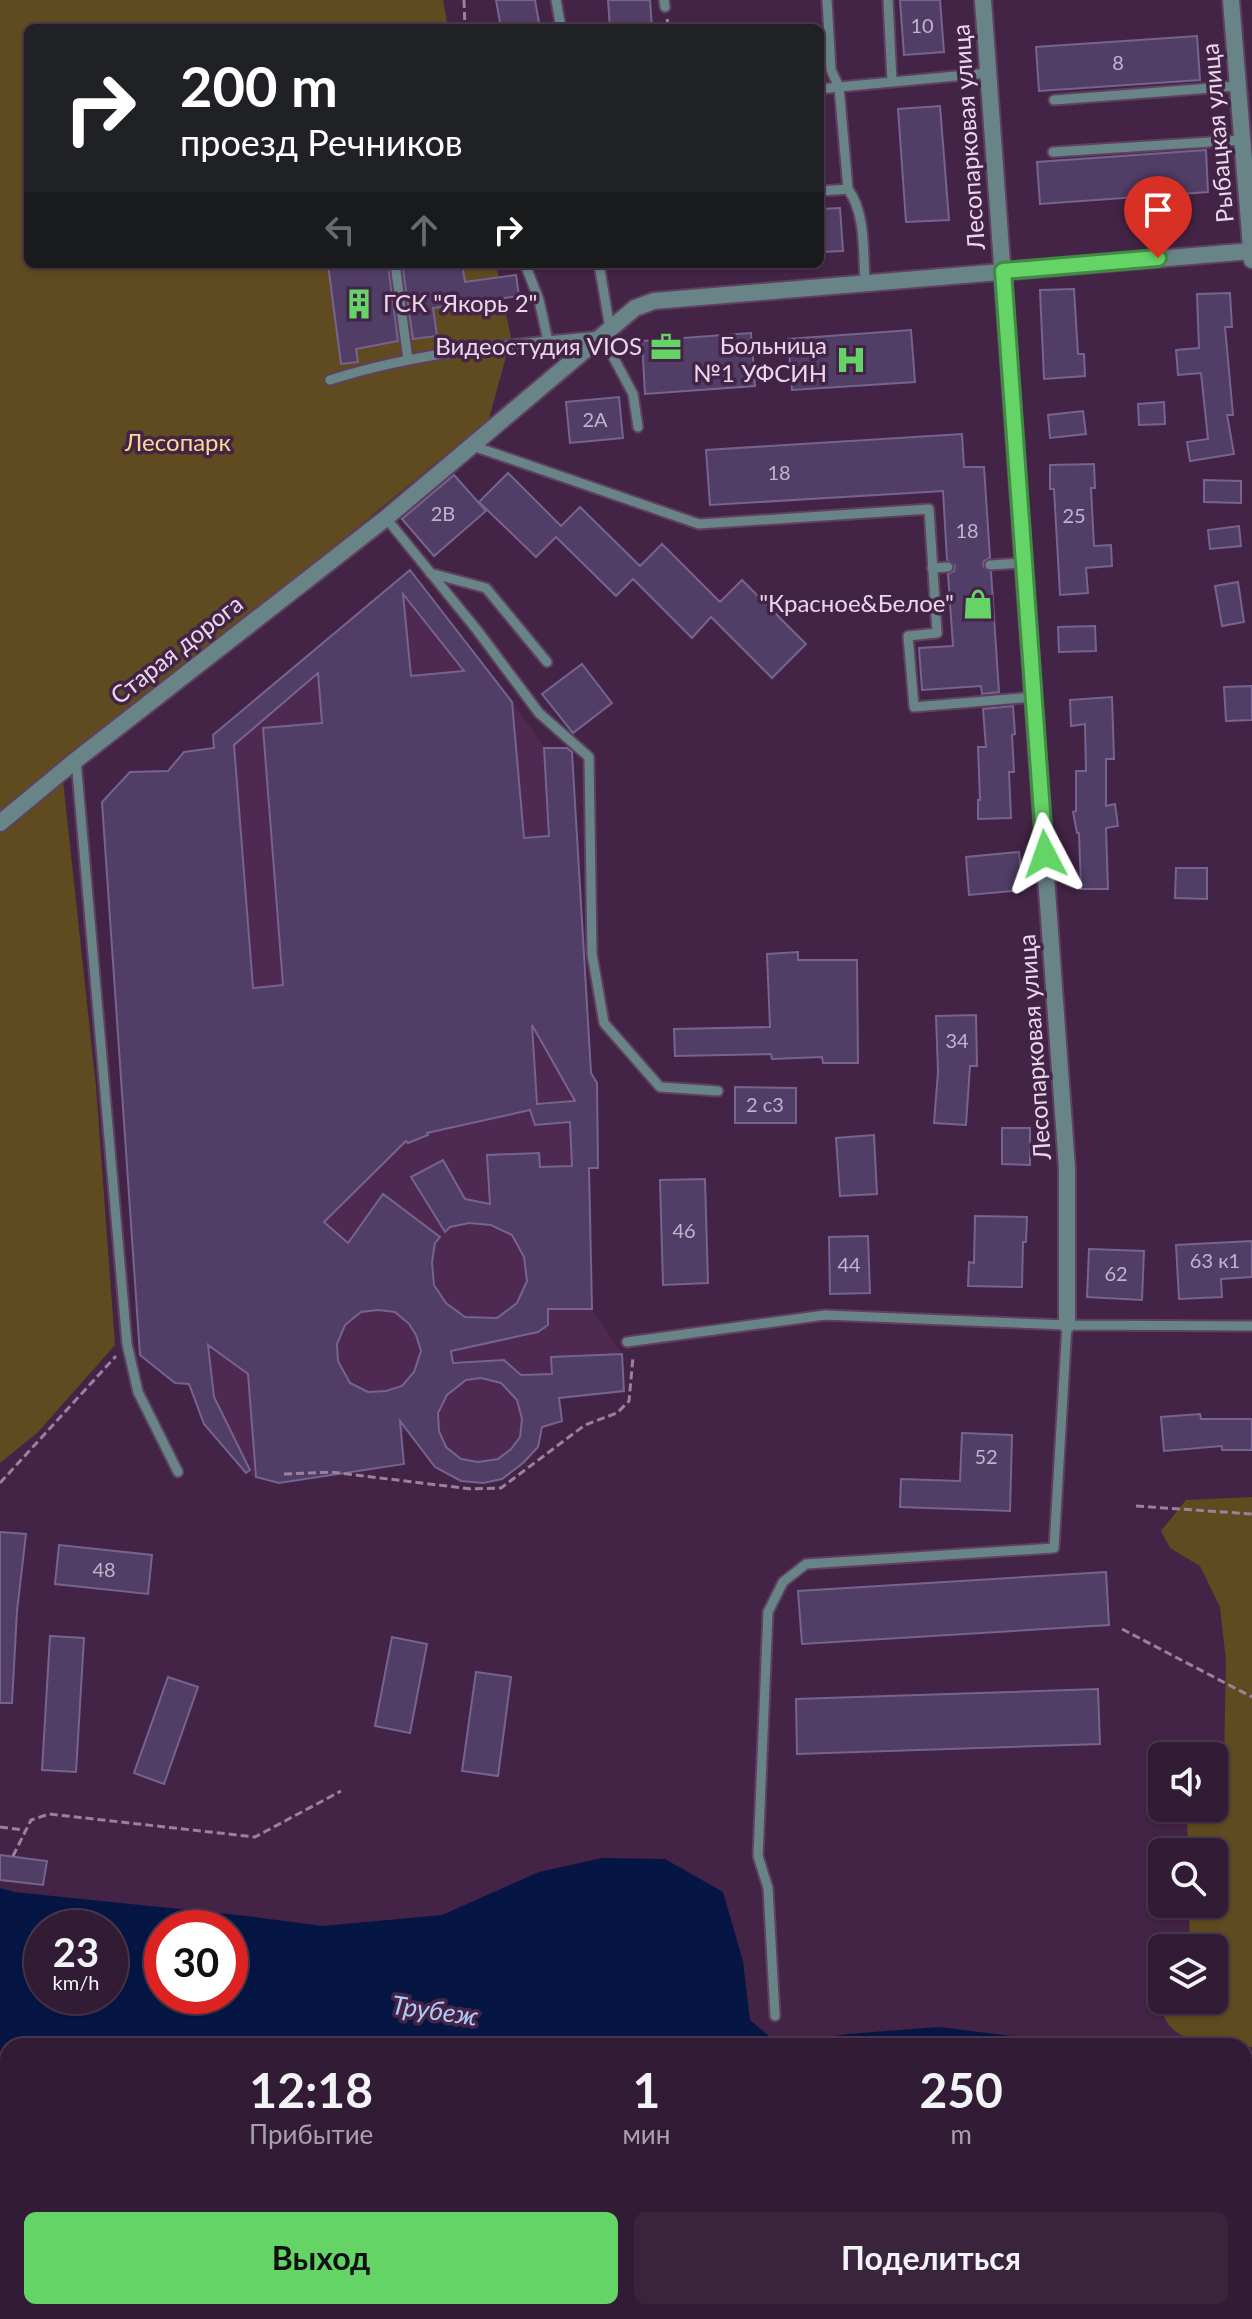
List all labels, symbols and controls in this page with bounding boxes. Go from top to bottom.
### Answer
house number: 10 [910,13,934,37]
street label: Лесопарковая улица [945,23,990,252]
street label: Рыбацкая улица [1194,42,1239,224]
house number: 8 [1112,50,1124,74]
text: 200 m [180,52,338,119]
icon: right [48,56,152,160]
text: проезд Речников [180,120,463,164]
pin [1124,176,1192,258]
icon: arrive [1136,188,1180,232]
icon: left [318,208,362,252]
icon: ahead [402,208,446,252]
icon: right [486,208,530,252]
building icon: ГСК "Якорь 2" [342,287,376,321]
place label: ГСК "Якорь 2" [383,288,537,317]
office icon: Видеостудия VIOS [649,330,683,364]
place label: Больница №1 УФСИН [693,330,827,387]
place label: Видеостудия VIOS [435,331,642,360]
hospital icon: Больница №1 УФСИН [834,343,868,377]
house number: 2А [582,407,608,431]
park label: Лесопарк [124,427,232,456]
house number: 18 [767,460,791,484]
house number: 2В [431,501,455,525]
house number: 25 [1062,503,1086,527]
house number: 18 [955,518,979,542]
shop icon: "Красное&Белое" [961,587,995,621]
street label: Старая дорога [104,588,248,709]
place label: "Красное&Белое" [759,588,954,617]
position arrow [1003,812,1087,896]
street label: Лесопарковая улица [1011,933,1056,1162]
house number: 34 [945,1028,969,1052]
house number: 2 с3 [746,1092,784,1116]
house number: 46 [672,1218,696,1242]
house number: 63 к1 [1190,1248,1240,1272]
house number: 44 [837,1252,861,1276]
house number: 62 [1104,1261,1128,1285]
house number: 52 [974,1444,998,1468]
house number: 48 [92,1557,116,1581]
map controls [1148,1742,1228,2014]
button: sound [1148,1742,1228,1822]
button: search [1148,1838,1228,1918]
speed limit sign: 30 [144,1910,248,2014]
text: 23 [53,1928,99,1976]
button: layers [1148,1934,1228,2014]
text: km/h [53,1970,99,1994]
water label: Трубеж [390,1988,481,2032]
text: 12:18 [249,2061,373,2118]
text: 1 [632,2061,660,2118]
text: 250 [919,2061,1003,2118]
text: Прибытие [249,2118,373,2150]
text: мин [622,2118,670,2150]
text: m [950,2118,972,2150]
button: Выход [24,2212,618,2304]
button: Поделиться [634,2212,1228,2304]

